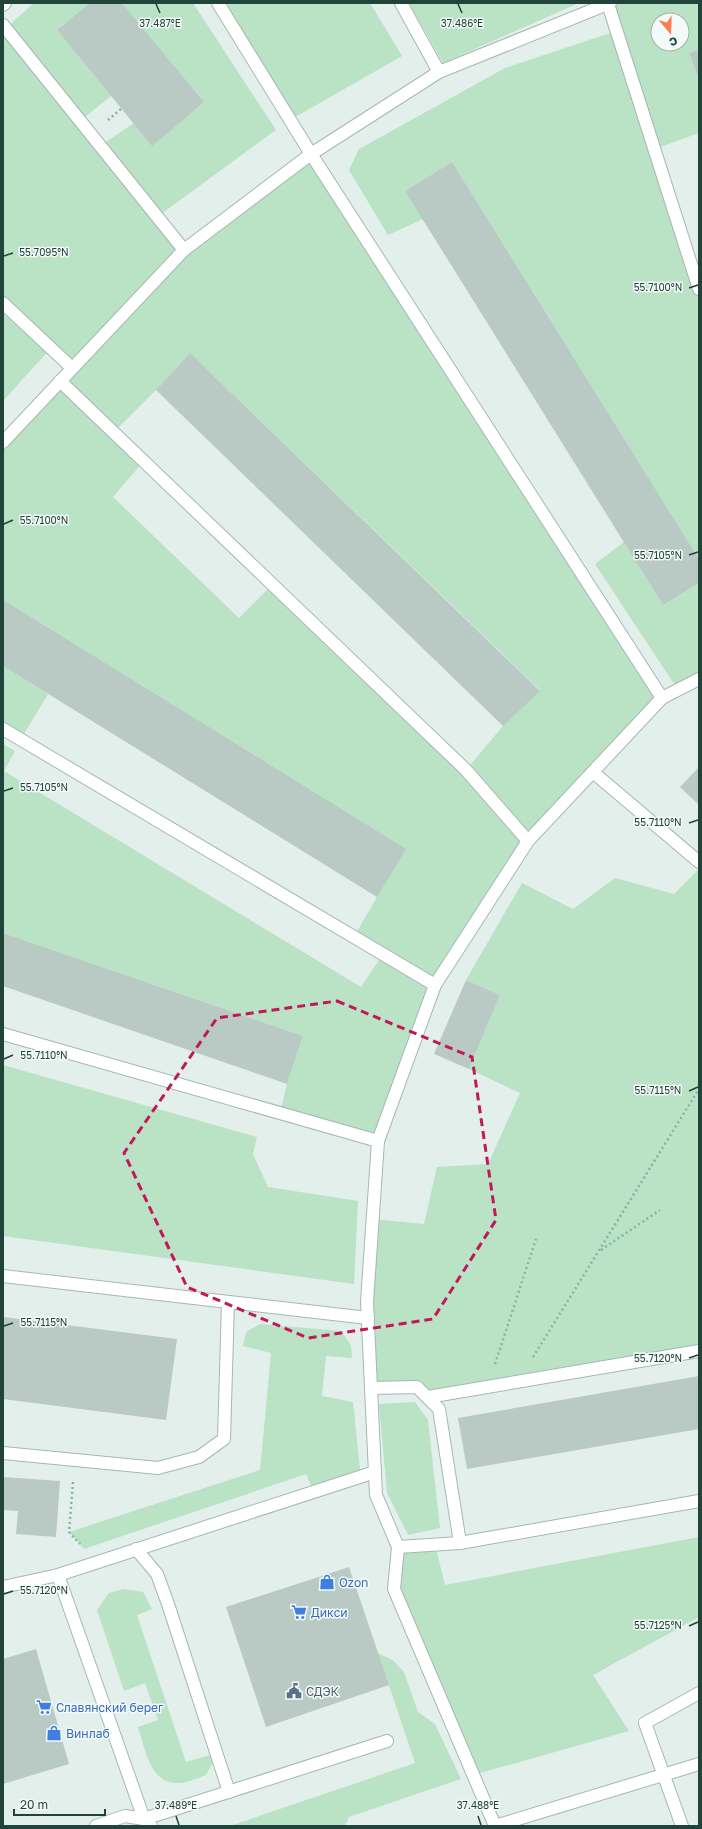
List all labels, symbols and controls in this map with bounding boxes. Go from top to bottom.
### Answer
north arrow [650,12,690,52]
text: 37.487°E [139,17,181,29]
text: 37.486°E [441,17,483,29]
text: С [667,35,679,49]
text: 55.7095°N [19,246,69,258]
text: 55.7100°N [634,281,682,293]
text: 55.7100°N [20,514,68,526]
text: 55.7105°N [634,549,682,561]
text: 55.7105°N [20,781,68,793]
text: 55.7110°N [634,816,682,828]
text: 55.7110°N [20,1049,68,1061]
text: 55.7115°N [635,1084,681,1096]
text: 55.7115°N [21,1316,67,1328]
text: 55.7120°N [634,1352,682,1364]
shop icon: Ozon [318,1573,336,1591]
place label: Ozon [339,1575,368,1590]
text: 55.7120°N [20,1584,68,1596]
supermarket icon: Дикси [290,1603,308,1621]
place label: Дикси [311,1605,348,1620]
text: 55.7125°N [634,1619,682,1631]
public building icon: СДЭК [285,1682,303,1700]
place label: СДЭК [306,1684,340,1699]
supermarket icon: Славянский берег [35,1698,53,1716]
place label: Славянский берег [56,1700,164,1715]
shop icon: Винлаб [45,1724,63,1742]
place label: Винлаб [66,1726,110,1741]
scale bar [14,1791,105,1817]
text: 20 m [20,1797,48,1812]
text: 37.489°E [155,1799,197,1811]
text: 37.488°E [457,1799,499,1811]

